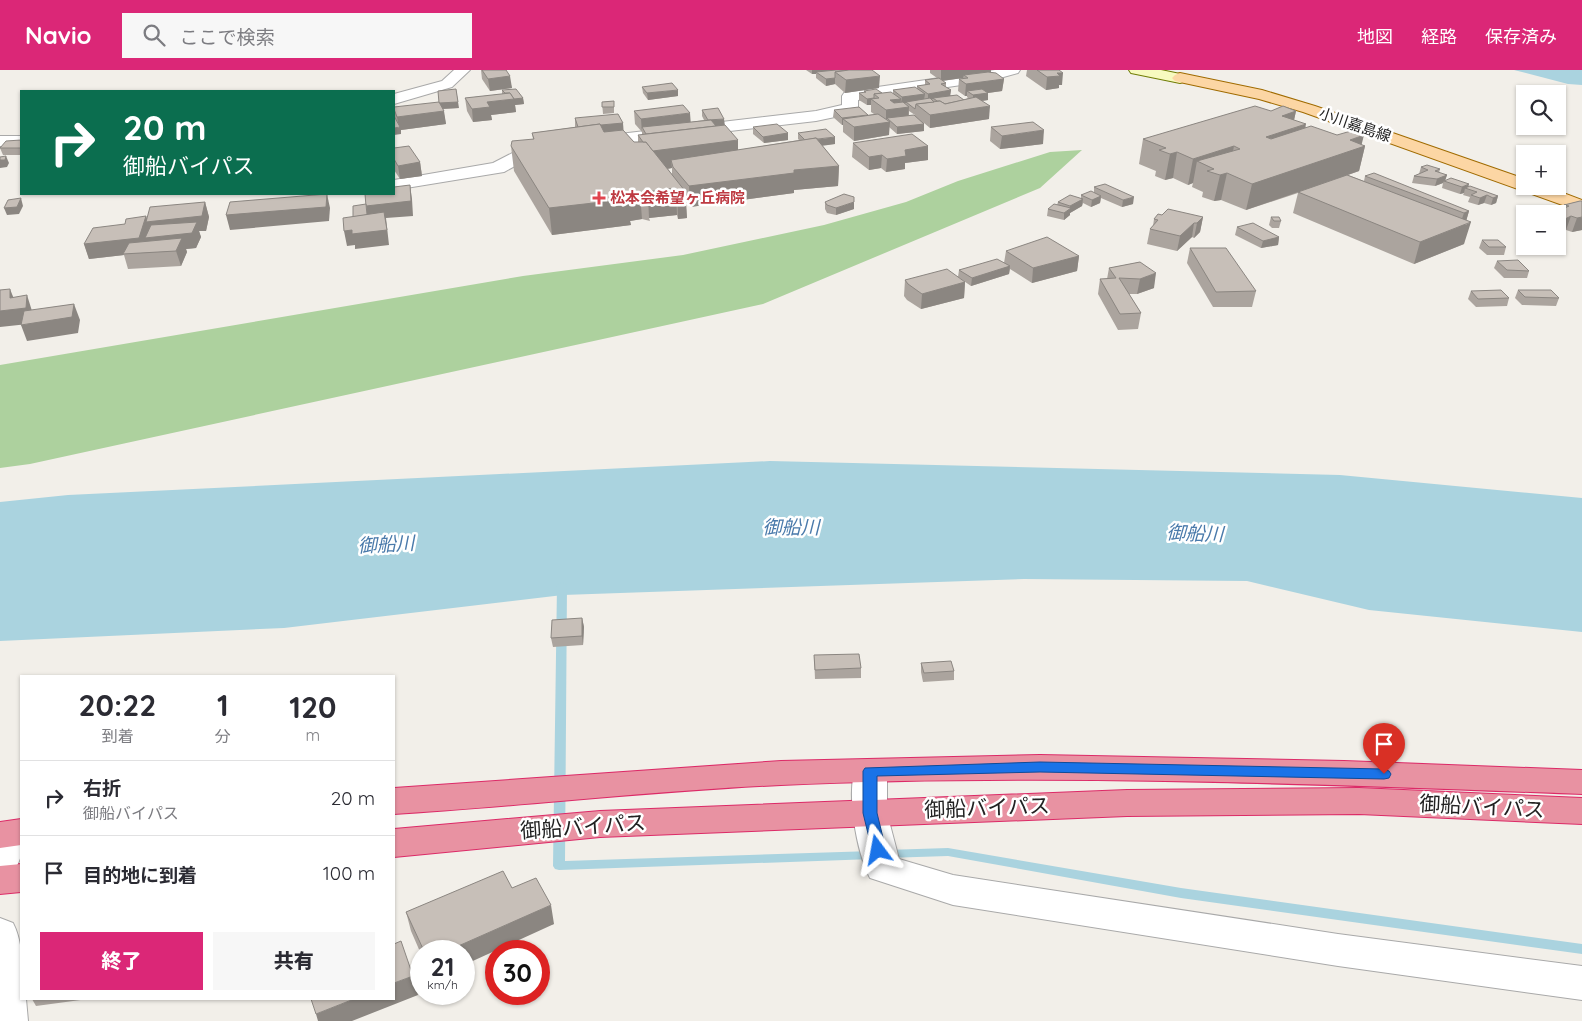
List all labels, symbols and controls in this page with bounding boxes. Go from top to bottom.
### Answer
search box [122,13,472,58]
text: Navio [25,20,92,50]
icon: search [140,21,168,49]
text: ここで検索 [180,25,275,49]
text: 地図 [1357,25,1393,48]
text: 経路 [1421,25,1457,48]
text: 保存済み [1485,25,1557,48]
map controls [1516,85,1566,255]
button: search [1516,85,1566,135]
street label: 小川嘉島線 [1317,103,1394,146]
text: 20 m [123,105,206,149]
icon: right [40,110,105,175]
button: + [1516,145,1566,195]
text: 御船バイパス [123,152,255,180]
place label: 松本会希望ヶ丘病院 [610,188,745,207]
marker: 松本会希望ヶ丘病院 [592,191,606,205]
button: − [1516,205,1566,255]
water label: 御船川 [762,515,821,539]
water label: 御船川 [1166,520,1226,546]
water label: 御船川 [357,530,417,557]
text: 20:22 [78,686,156,724]
text: 1 [217,686,229,724]
text: 120 [289,688,336,726]
pin [1363,723,1405,774]
text: m [306,725,320,745]
text: 到着 [101,726,133,746]
text: 分 [215,726,231,746]
icon: arrive [1370,730,1398,758]
text: 右折 [83,776,121,800]
icon: right [40,784,68,812]
text: 20 m [331,786,375,810]
street label: 御船バイパス [1419,790,1545,822]
street label: 御船バイパス [924,792,1050,822]
text: 御船バイパス [83,803,179,823]
street label: 御船バイパス [519,809,646,843]
position arrow [851,823,903,875]
icon: arrive [40,859,68,887]
text: 100 m [323,861,375,885]
text: 目的地に到着 [83,863,197,887]
button: 終了 [40,932,203,990]
button: 共有 [213,932,375,990]
speed limit sign: 30 [485,940,550,1005]
text: 21 [431,951,454,982]
text: km/h [427,977,458,992]

